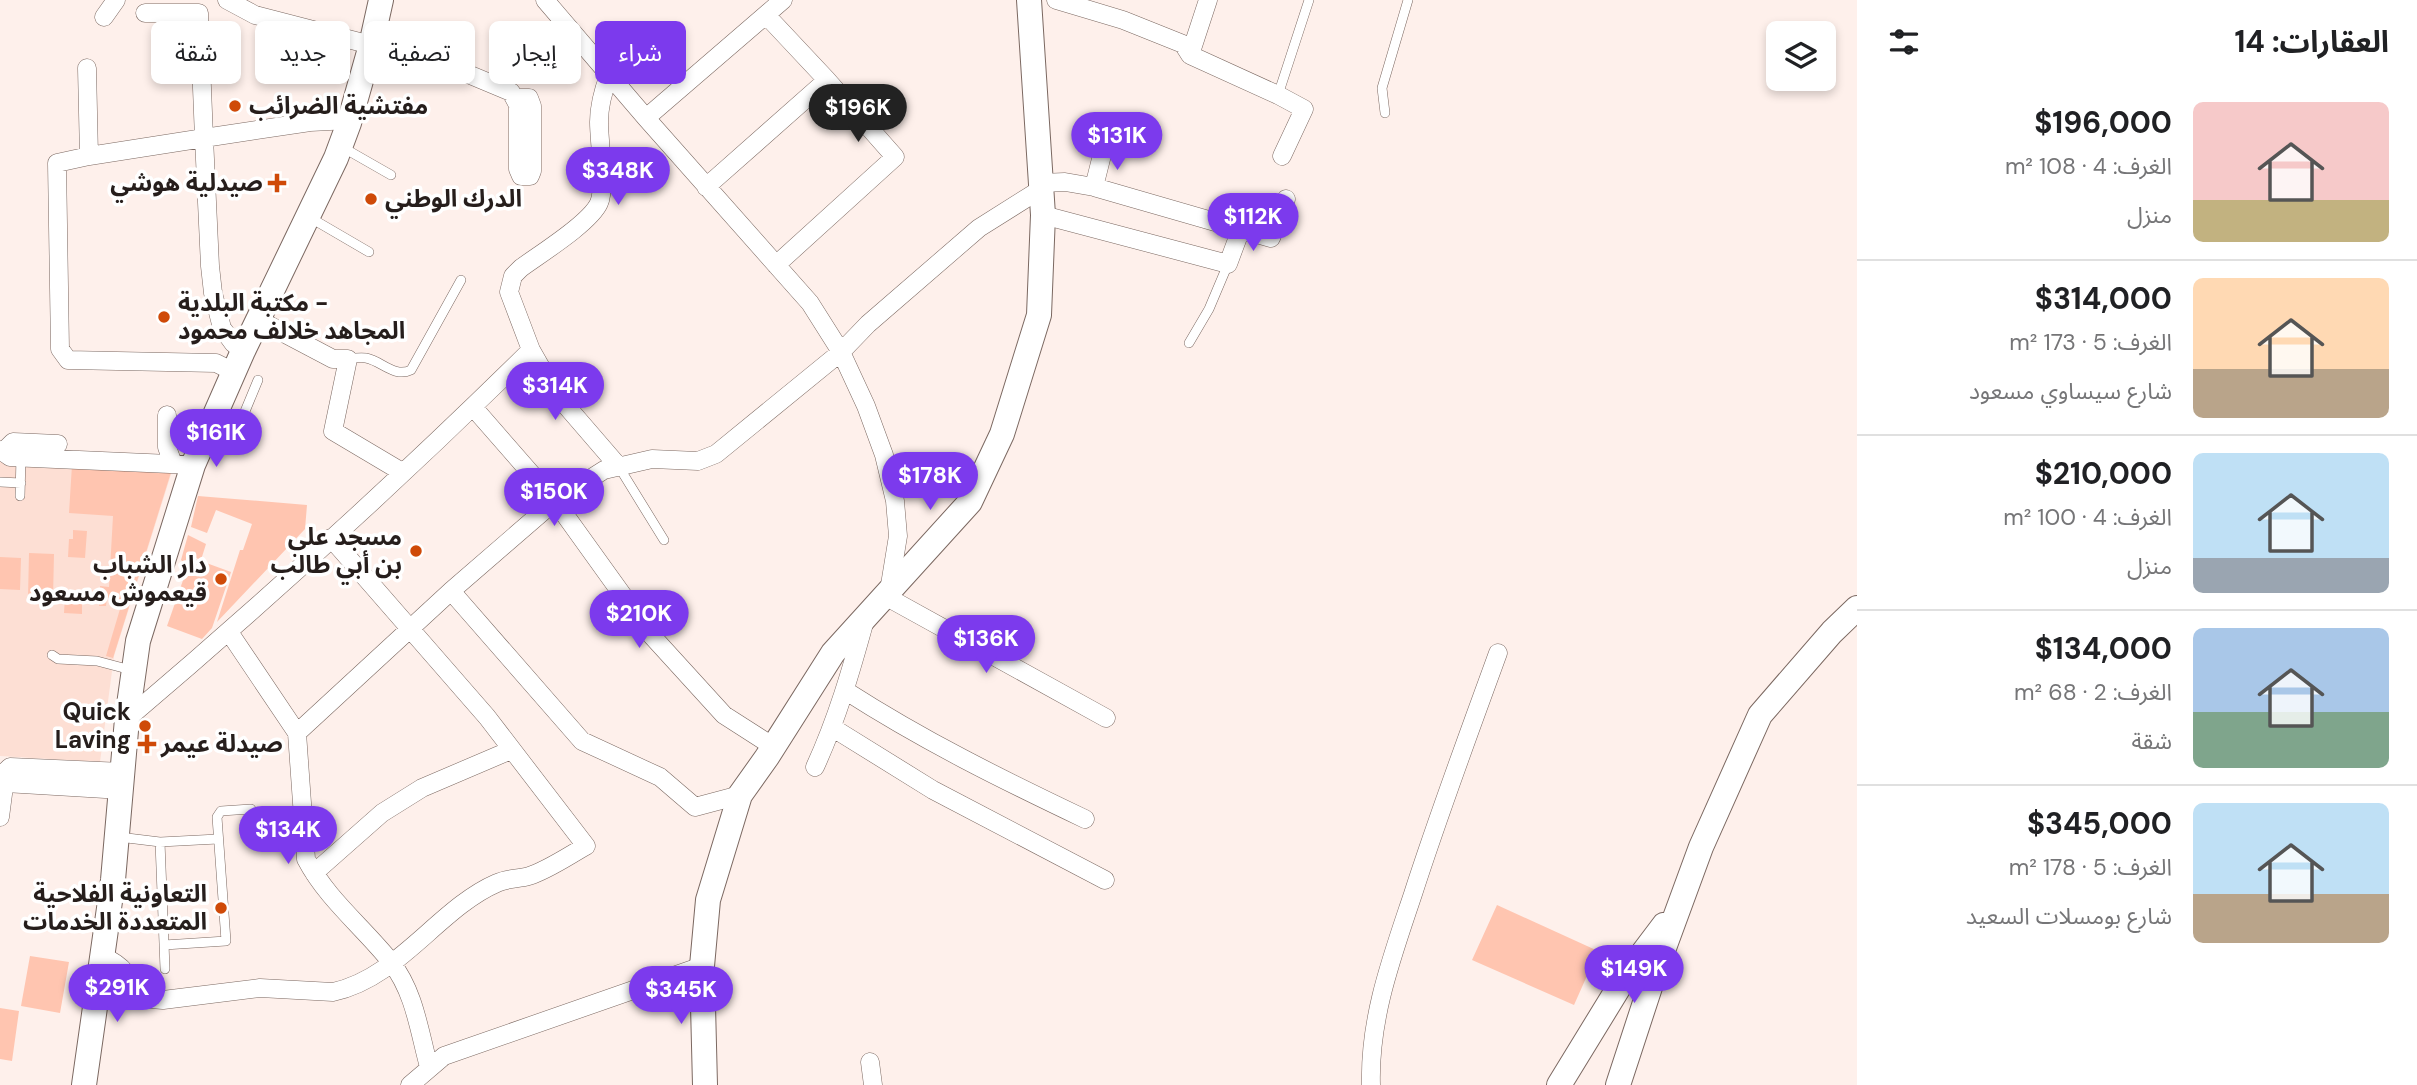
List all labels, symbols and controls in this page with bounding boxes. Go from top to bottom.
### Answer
chip: شقة [151,21,241,84]
chip: جديد [255,21,350,84]
chip: تصفية [364,21,475,84]
chip: إيجار [489,21,581,84]
chip: شراء [595,21,686,84]
map controls [1766,21,1836,91]
button: layers [1766,21,1836,91]
text: العقارات: 14 [2234,22,2389,61]
icon: filters [1885,23,1923,61]
pin: $196K [809,85,907,144]
place label: مفتشية الضرائب [249,90,428,121]
text: $196K [825,92,891,122]
marker: مفتشية الضرائب [227,98,243,114]
text: $196,000 [2034,103,2172,142]
pin: $131K [1068,113,1166,172]
text: $131K [1087,120,1147,150]
icon: home [2249,130,2333,214]
pin: $348K [569,148,667,207]
text: الغرف: 4 · 108 m² [2005,151,2172,181]
text: $348K [582,155,654,185]
place label: صيدلية هوشي [110,167,263,203]
marker: صيدلية هوشي [269,175,285,191]
place label: الدرك الوطني [385,183,522,219]
marker: الدرك الوطني [363,191,379,207]
pin: $112K [1204,194,1302,253]
text: منزل [2127,200,2172,230]
text: $112K [1224,201,1282,231]
text: $314,000 [2035,279,2172,318]
place label: مكتبة البلدية - المجاهد خلالف محمود [178,287,405,346]
icon: home [2249,306,2333,390]
marker: مكتبة البلدية - المجاهد خلالف محمود [156,309,172,325]
text: الغرف: 5 · 173 m² [2009,327,2172,357]
pin: $314K [506,362,604,422]
text: $314K [522,370,588,400]
text: شارع سيساوي مسعود [1969,376,2172,406]
pin: $161K [167,410,265,469]
text: $161K [186,417,246,447]
pin: $178K [881,452,979,512]
text: $210,000 [2035,454,2172,493]
text: $178K [898,460,962,490]
pin: $150K [505,468,603,528]
text: $150K [520,476,588,506]
icon: home [2249,481,2333,565]
text: الغرف: 4 · 100 m² [2003,502,2172,532]
place label: مسجد علي بن أبي طالب [271,521,402,585]
marker: مسجد علي بن أبي طالب [408,543,424,559]
place label: دار الشباب قيعموش مسعود [29,549,207,608]
text: منزل [2127,551,2172,581]
marker: دار الشباب قيعموش مسعود [213,571,229,587]
pin: $210K [590,590,688,650]
text: $210K [606,598,672,628]
pin: $136K [937,616,1035,675]
text: $136K [953,623,1019,653]
text: $134,000 [2035,629,2172,668]
icon: home [2249,656,2333,740]
text: الغرف: 2 · 68 m² [2014,677,2172,707]
place label: Quick Laving [55,696,131,755]
marker: Quick Laving [137,718,153,734]
text: شقة [2131,726,2172,756]
place label: صيدلة عيمر [160,728,283,759]
marker: صيدلة عيمر [139,736,155,752]
text: $345,000 [2027,804,2172,843]
pin: $134K [239,806,337,866]
text: $134K [255,814,321,844]
icon: home [2249,831,2333,915]
text: الغرف: 5 · 178 m² [2009,852,2172,882]
place label: التعاونية الفلاحية المتعددة الخدمات [23,878,207,937]
marker: التعاونية الفلاحية المتعددة الخدمات [213,900,229,916]
text: شارع بومسلات السعيد [1966,901,2172,931]
pin: $149K [1585,946,1683,1005]
text: $149K [1601,953,1667,983]
pin: $291K [68,964,166,1024]
pin: $345K [632,967,730,1026]
text: $291K [85,972,149,1002]
text: $345K [645,974,717,1004]

